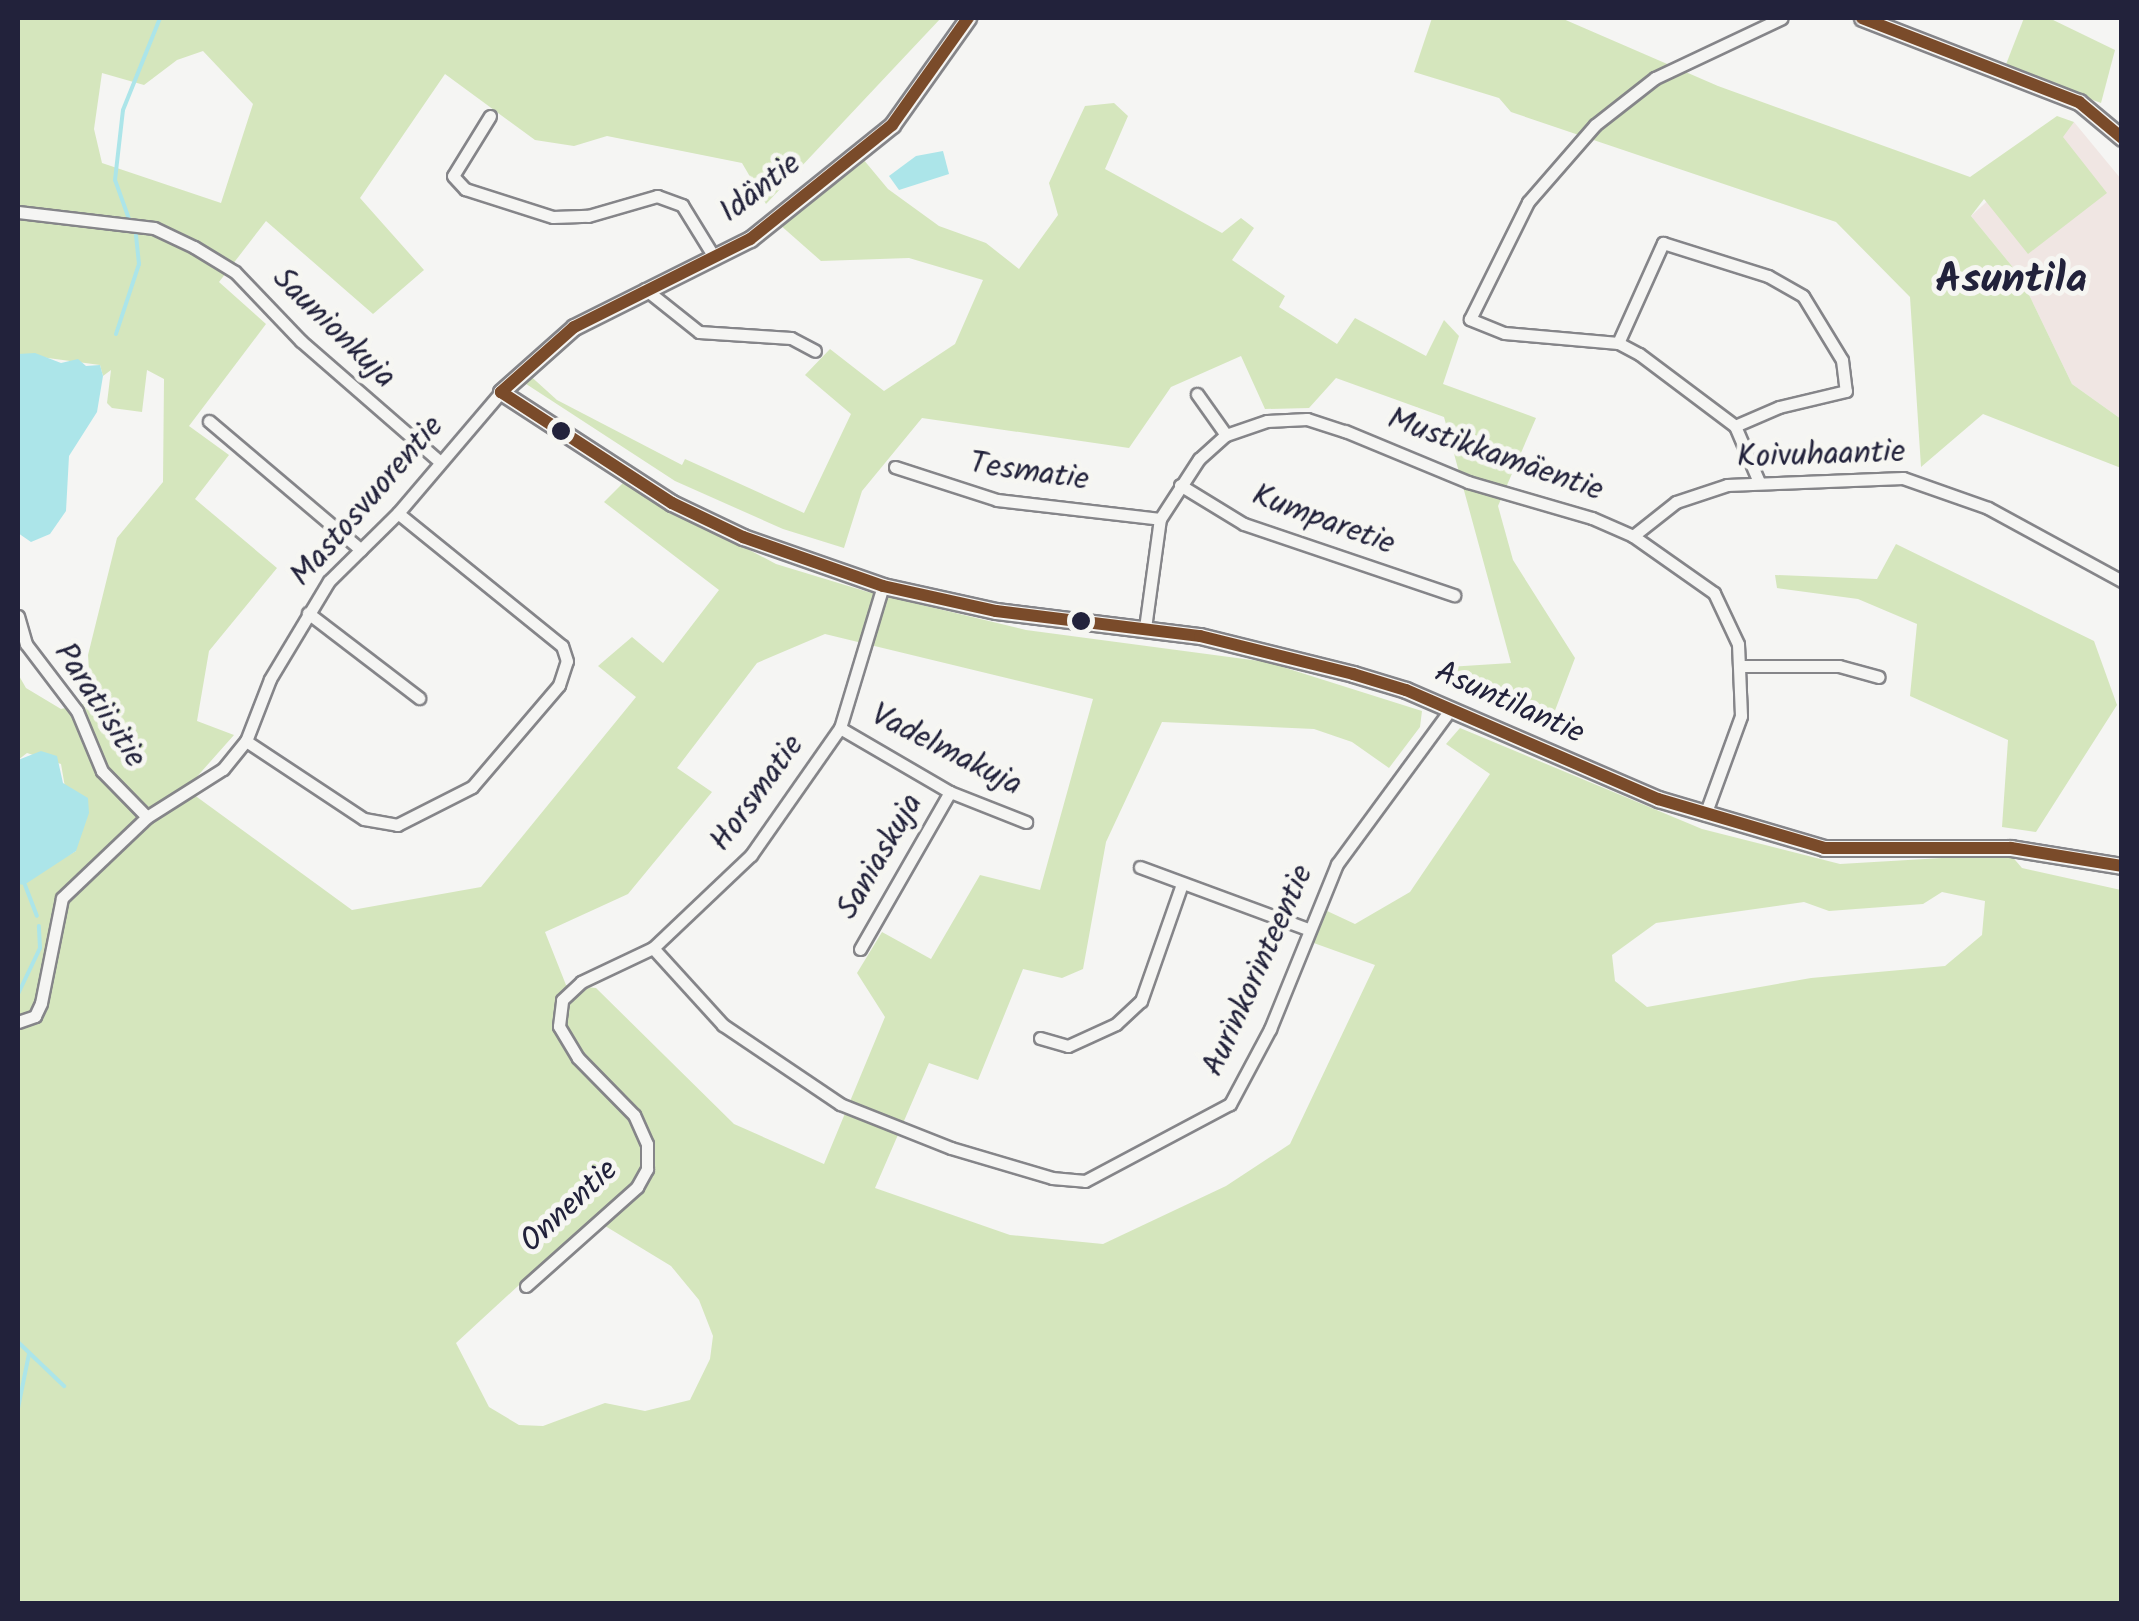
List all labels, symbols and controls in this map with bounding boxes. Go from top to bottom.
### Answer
street label: Idäntie [713,145,809,233]
district label: Asuntila [1935,256,2087,306]
street label: Saunionkuja [263,261,403,397]
street label: Mustikkamäentie [1382,401,1608,511]
street label: Mastosvuorentie [283,409,453,595]
unlabelled marker [551,421,571,441]
street label: Koivuhaantie [1736,434,1906,478]
street label: Tesmatie [967,446,1091,500]
street label: Kumparetie [1246,477,1400,565]
unlabelled marker [1071,611,1091,631]
street label: Paratiisitie [44,636,154,776]
street label: Asuntilantie [1428,654,1590,754]
street label: Vadelmakuja [864,697,1028,805]
street label: Horsmatie [703,728,813,860]
street label: Saniaskuja [830,787,932,927]
street label: Aurinkorinteentie [1195,859,1323,1083]
street label: Onnentie [513,1152,627,1262]

